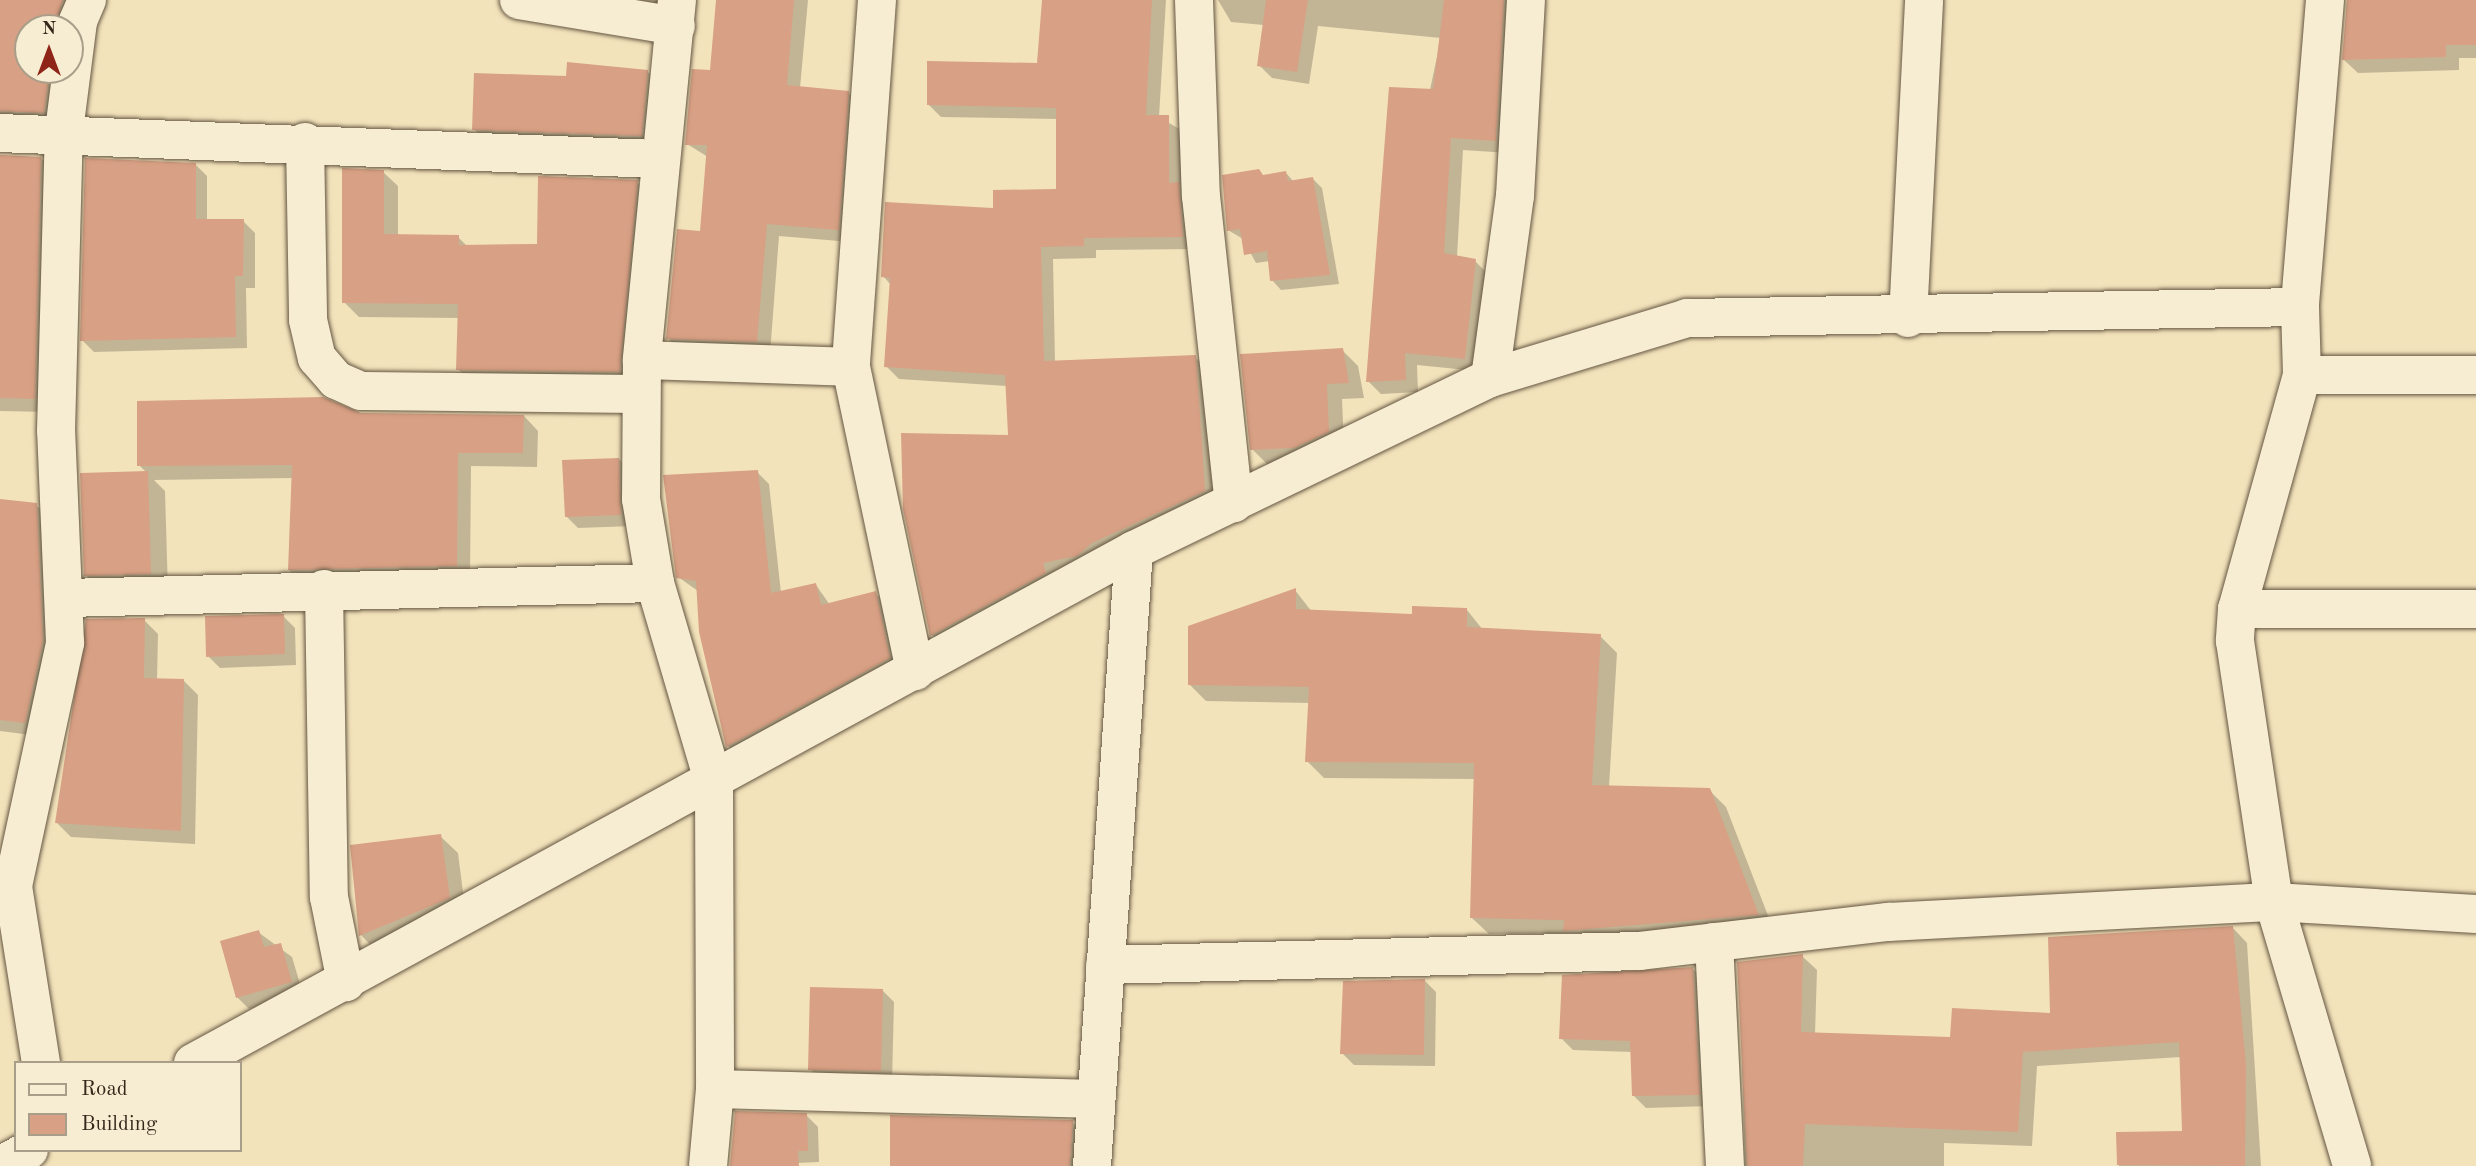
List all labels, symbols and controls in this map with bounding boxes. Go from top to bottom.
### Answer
north arrow [14,14,84,84]
text: N [42,20,56,39]
legend [14,1061,242,1152]
text: Road [81,1079,128,1100]
text: Building [81,1114,157,1135]

